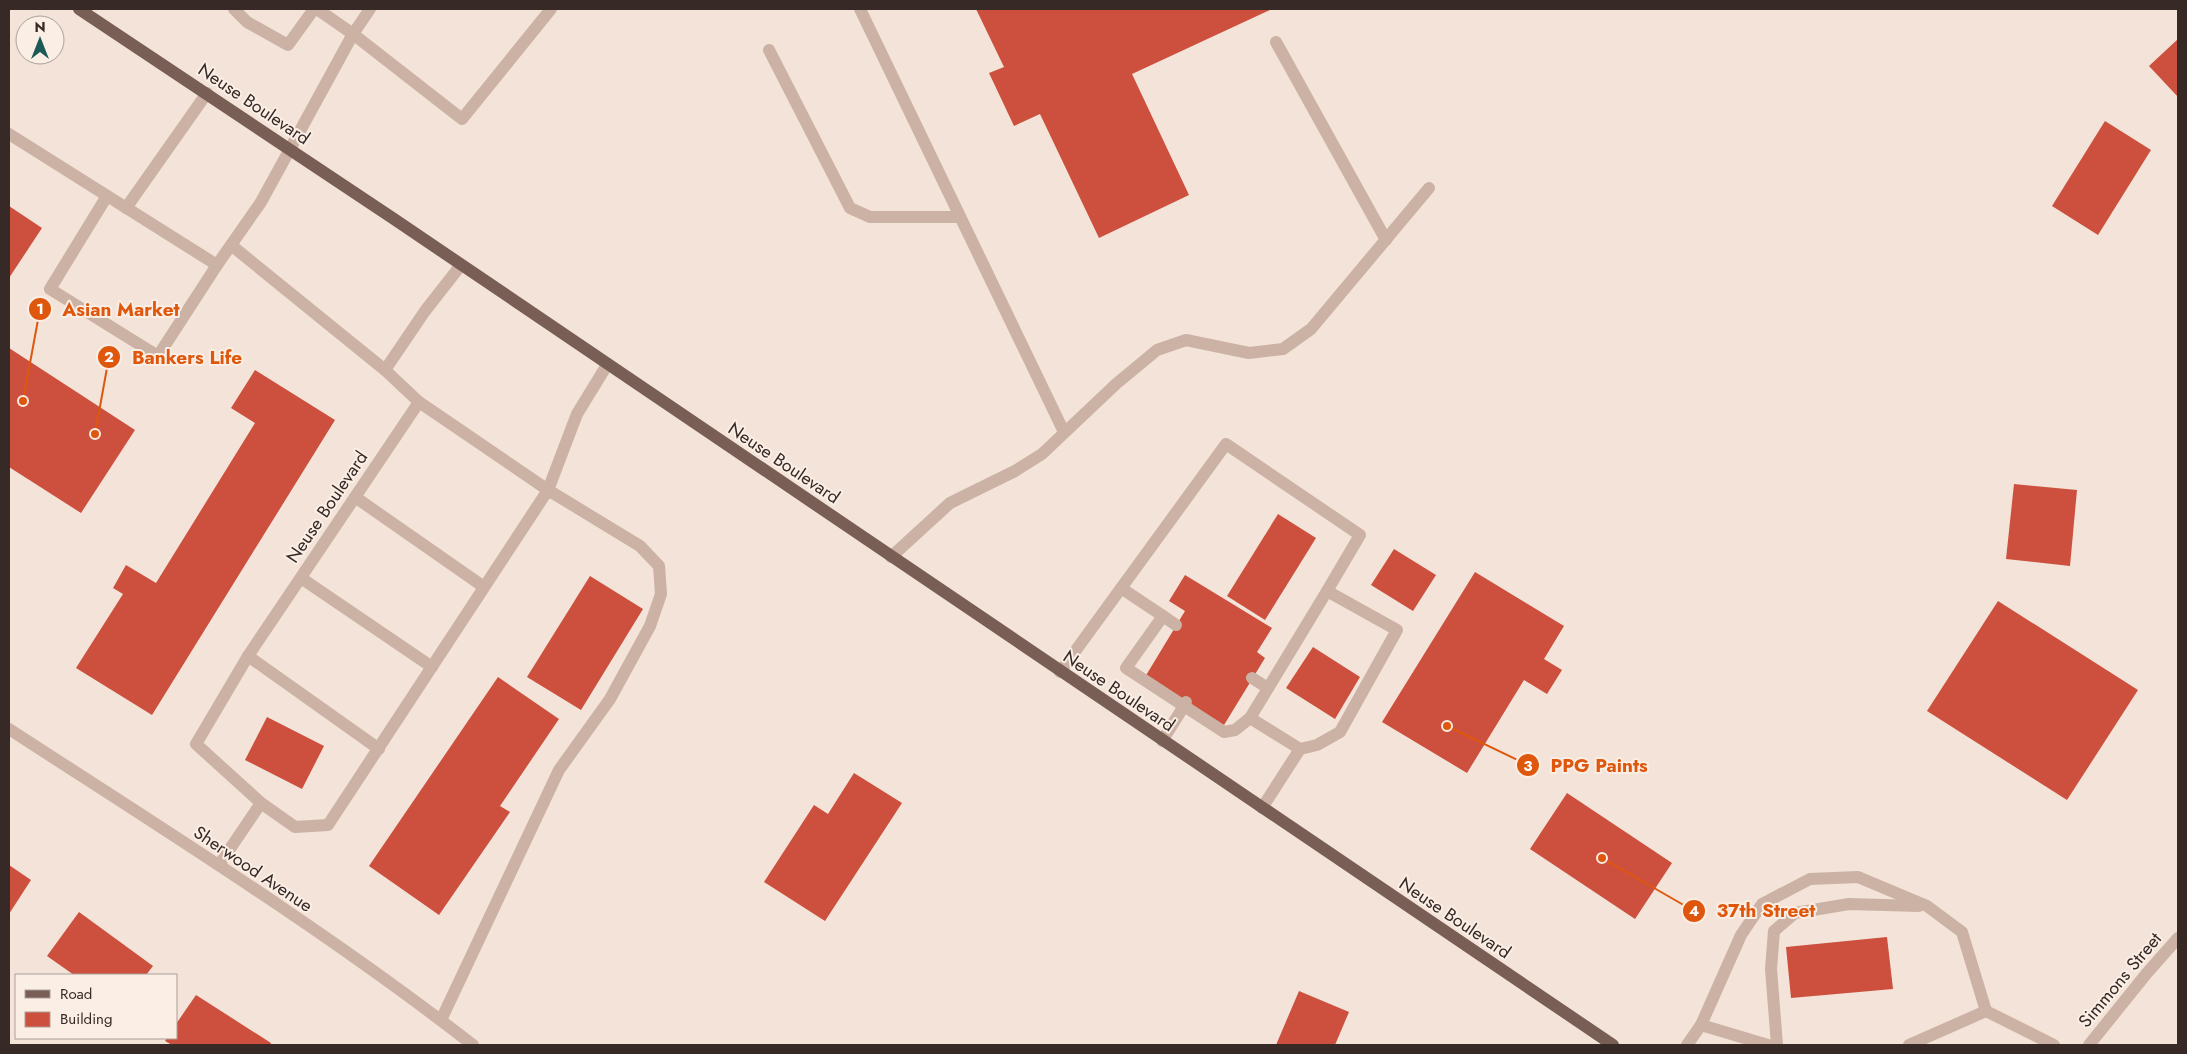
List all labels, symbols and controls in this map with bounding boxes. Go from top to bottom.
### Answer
north arrow [15,15,65,65]
text: N [34,17,46,37]
street label: Neuse Boulevard [193,57,315,151]
callout: Asian Market [27,292,189,326]
text: Asian Market [61,296,180,323]
text: 1 [36,298,44,320]
callout: Bankers Life [97,340,252,374]
text: Bankers Life [132,344,242,371]
text: 2 [104,346,114,368]
street label: Neuse Boulevard [723,416,845,510]
street label: Neuse Boulevard [280,446,374,568]
street label: Neuse Boulevard [1058,644,1180,738]
callout: PPG Paints [1515,748,1657,782]
text: PPG Paints [1550,752,1648,779]
text: 3 [1523,755,1533,777]
street label: Sherwood Avenue [188,819,318,919]
street label: Neuse Boulevard [1394,871,1516,965]
callout: 37th Street [1682,894,1826,928]
text: 37th Street [1717,897,1815,924]
text: 4 [1689,900,1699,922]
street label: Simmons Street [2072,926,2168,1033]
legend [15,974,178,1039]
text: Road [60,983,92,1005]
text: Building [60,1008,112,1030]

